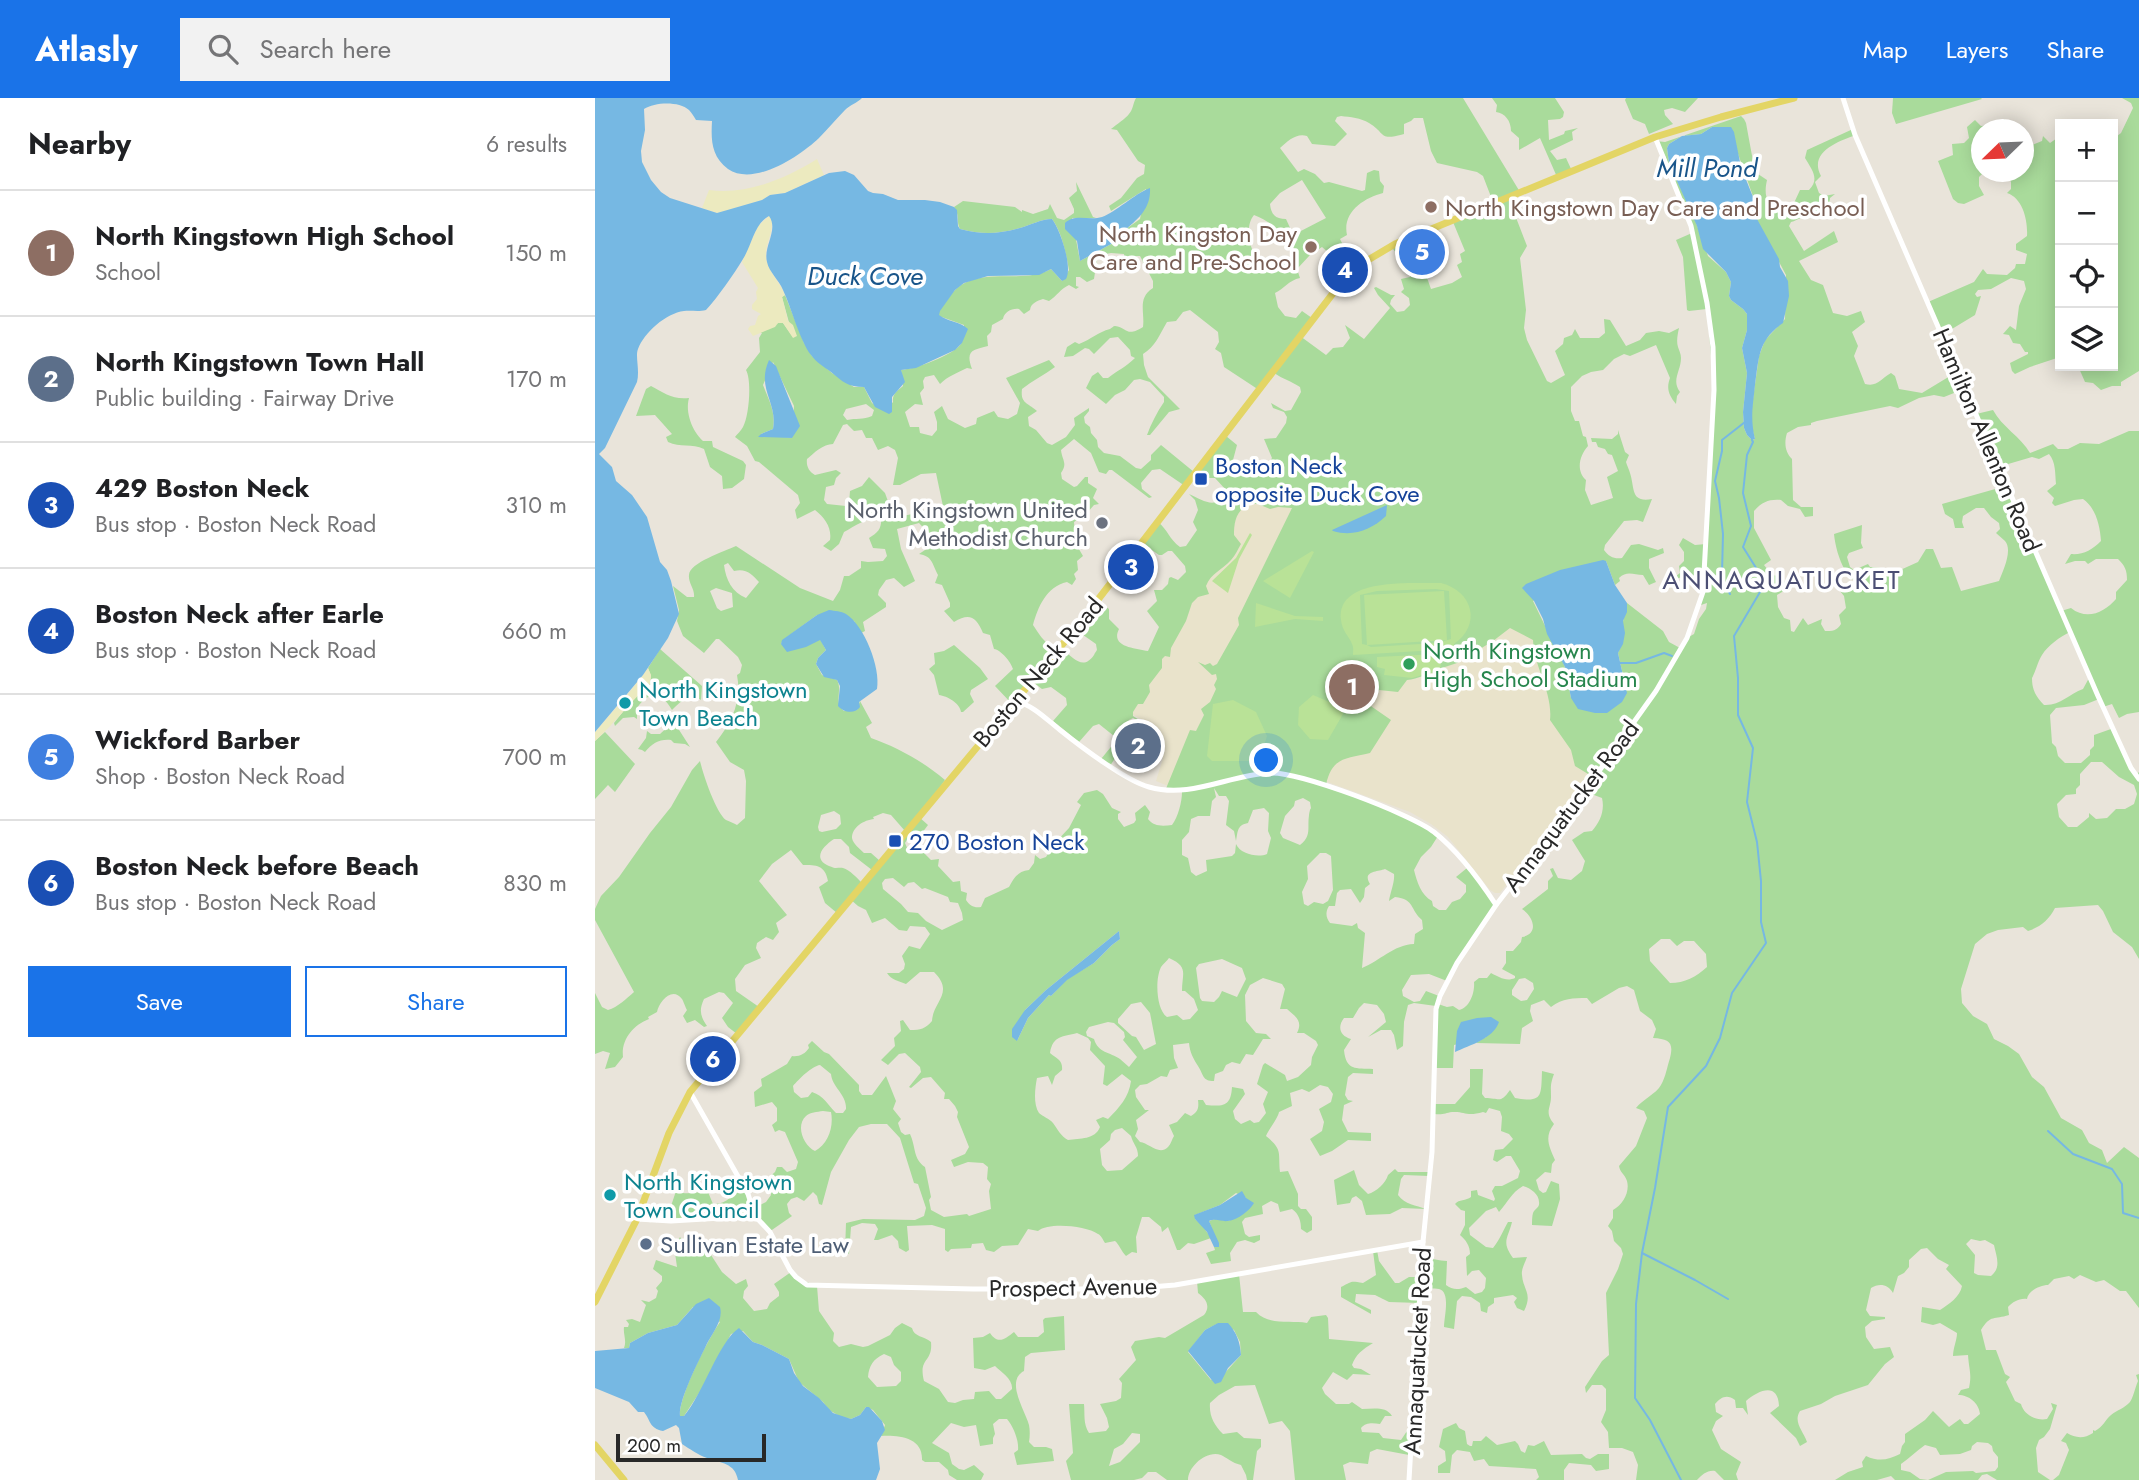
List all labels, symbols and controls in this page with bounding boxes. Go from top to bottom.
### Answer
search box [180,18,670,81]
text: Atlasly [35,26,138,73]
icon: search [204,30,242,68]
text: Search here [260,30,391,68]
text: Map [1863,32,1908,67]
text: Layers [1946,32,2008,67]
text: Share [2046,32,2104,67]
north arrow [1971,119,2034,182]
map controls [2055,119,2118,371]
button: + [2055,119,2118,182]
text: Nearby [28,122,131,165]
text: 6 results [486,127,567,161]
water label: Mill Pond [1657,149,1759,187]
button: − [2055,182,2118,245]
place label: North Kingstown Day Care and Preschool [1445,190,1865,225]
marker: North Kingstown Day Care and Preschool [1423,199,1439,215]
place label: North Kingston Day Care and Pre-School [1090,216,1297,279]
text: North Kingstown High School [95,217,454,255]
pin: 5 [1399,226,1445,278]
text: 1 [45,236,57,270]
text: 150 m [505,236,567,270]
marker: North Kingston Day Care and Pre-School [1303,239,1319,255]
pin: 4 [1322,244,1368,296]
button: locate [2055,245,2118,308]
text: School [95,255,161,289]
water label: Duck Cove [807,257,923,295]
button: layers [2055,308,2118,371]
street label: Hamilton Allenton Road [1924,323,2050,557]
text: North Kingstown Town Hall [95,343,424,381]
text: 2 [43,362,59,396]
text: 170 m [506,362,567,396]
text: Public building · Fairway Drive [95,381,394,415]
place label: Boston Neck opposite Duck Cove [1215,448,1420,511]
text: 429 Boston Neck [95,469,310,507]
marker: Boston Neck opposite Duck Cove [1193,471,1209,487]
text: 3 [44,488,58,522]
text: 310 m [505,488,567,522]
place label: North Kingstown United Methodist Church [846,492,1088,555]
text: Bus stop · Boston Neck Road [95,507,376,541]
marker: North Kingstown United Methodist Church [1094,515,1110,531]
pin: 3 [1108,541,1154,593]
district label: ANNAQUATUCKET [1662,561,1902,599]
street label: Boston Neck Road [965,589,1111,755]
text: Boston Neck after Earle [95,595,384,633]
text: 4 [43,614,59,648]
text: 660 m [502,614,567,648]
text: Bus stop · Boston Neck Road [95,633,376,667]
place label: North Kingstown High School Stadium [1423,633,1638,696]
marker: North Kingstown High School Stadium [1401,656,1417,672]
pin: 1 [1329,661,1375,713]
place label: North Kingstown Town Beach [639,672,808,735]
marker: North Kingstown Town Beach [617,695,633,711]
street label: Annaquatucket Road [1495,713,1647,899]
pin: 2 [1115,720,1161,772]
text: Wickford Barber [95,721,300,759]
text: 5 [44,740,58,774]
text: 700 m [502,740,567,774]
your location [1249,743,1283,777]
text: Shop · Boston Neck Road [95,759,345,793]
place label: 270 Boston Neck [909,824,1085,859]
marker: 270 Boston Neck [887,833,903,849]
text: Boston Neck before Beach [95,847,419,885]
text: 6 [43,866,59,900]
text: 830 m [503,866,567,900]
text: Bus stop · Boston Neck Road [95,885,376,919]
button: Save [28,966,291,1037]
button: Share [305,966,567,1037]
pin: 6 [690,1033,736,1085]
place label: North Kingstown Town Council [624,1164,793,1227]
marker: North Kingstown Town Council [602,1187,618,1203]
place label: Sullivan Estate Law [660,1227,850,1262]
marker: Sullivan Estate Law [638,1236,654,1252]
street label: Annaquatucket Road [1394,1246,1440,1456]
street label: Prospect Avenue [988,1268,1158,1306]
scale bar [616,1431,767,1463]
text: 200 m [627,1432,681,1459]

